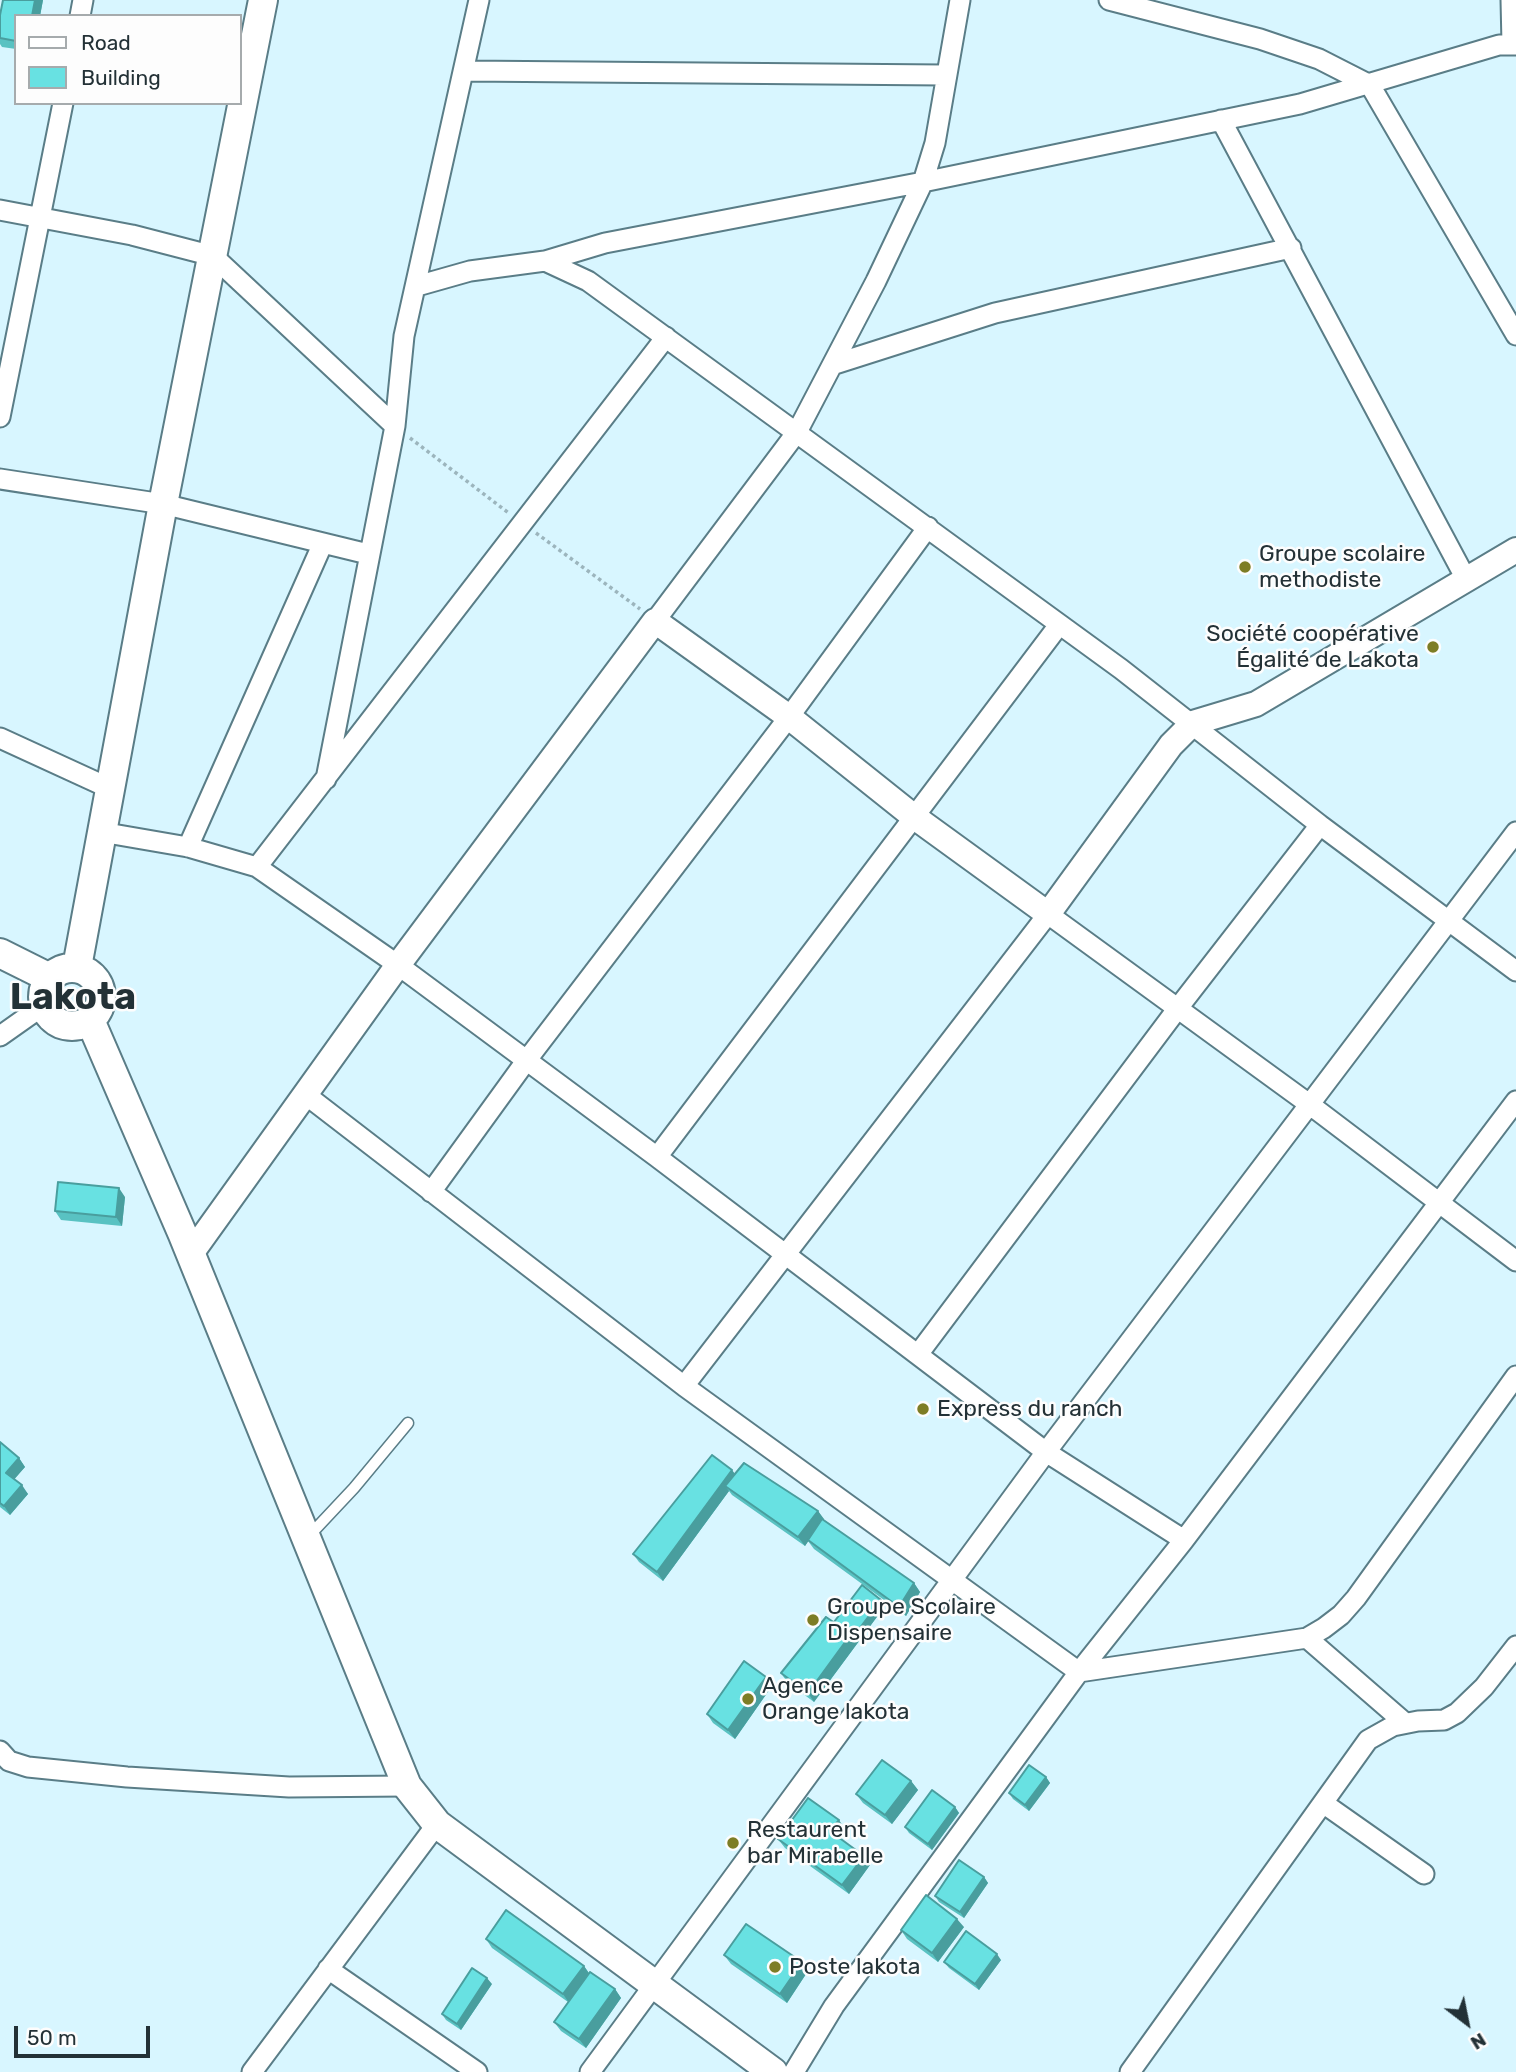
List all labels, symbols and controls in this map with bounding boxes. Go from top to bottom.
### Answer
legend [14,14,242,105]
text: Road [81,30,131,55]
text: Building [81,65,161,90]
place label: Groupe scolaire methodiste [1259,540,1425,594]
marker: Groupe scolaire methodiste [1237,559,1253,575]
place label: Société coopérative Égalité de Lakota [1206,620,1419,674]
marker: Société coopérative Égalité de Lakota [1425,639,1441,655]
district label: Lakota [10,976,136,1020]
place label: Express du ranch [937,1395,1123,1423]
marker: Express du ranch [915,1401,931,1417]
place label: Groupe Scolaire Dispensaire [827,1593,996,1647]
marker: Groupe Scolaire Dispensaire [805,1612,821,1628]
place label: Agence Orange lakota [762,1672,909,1726]
marker: Agence Orange lakota [740,1691,756,1707]
place label: Restaurent bar Mirabelle [747,1816,883,1870]
marker: Restaurent bar Mirabelle [725,1835,741,1851]
place label: Poste lakota [789,1953,920,1981]
marker: Poste lakota [767,1959,783,1975]
north arrow [1432,1988,1502,2058]
scale bar [18,2012,154,2056]
text: 50 m [27,2025,77,2050]
text: N [1467,2028,1490,2055]

